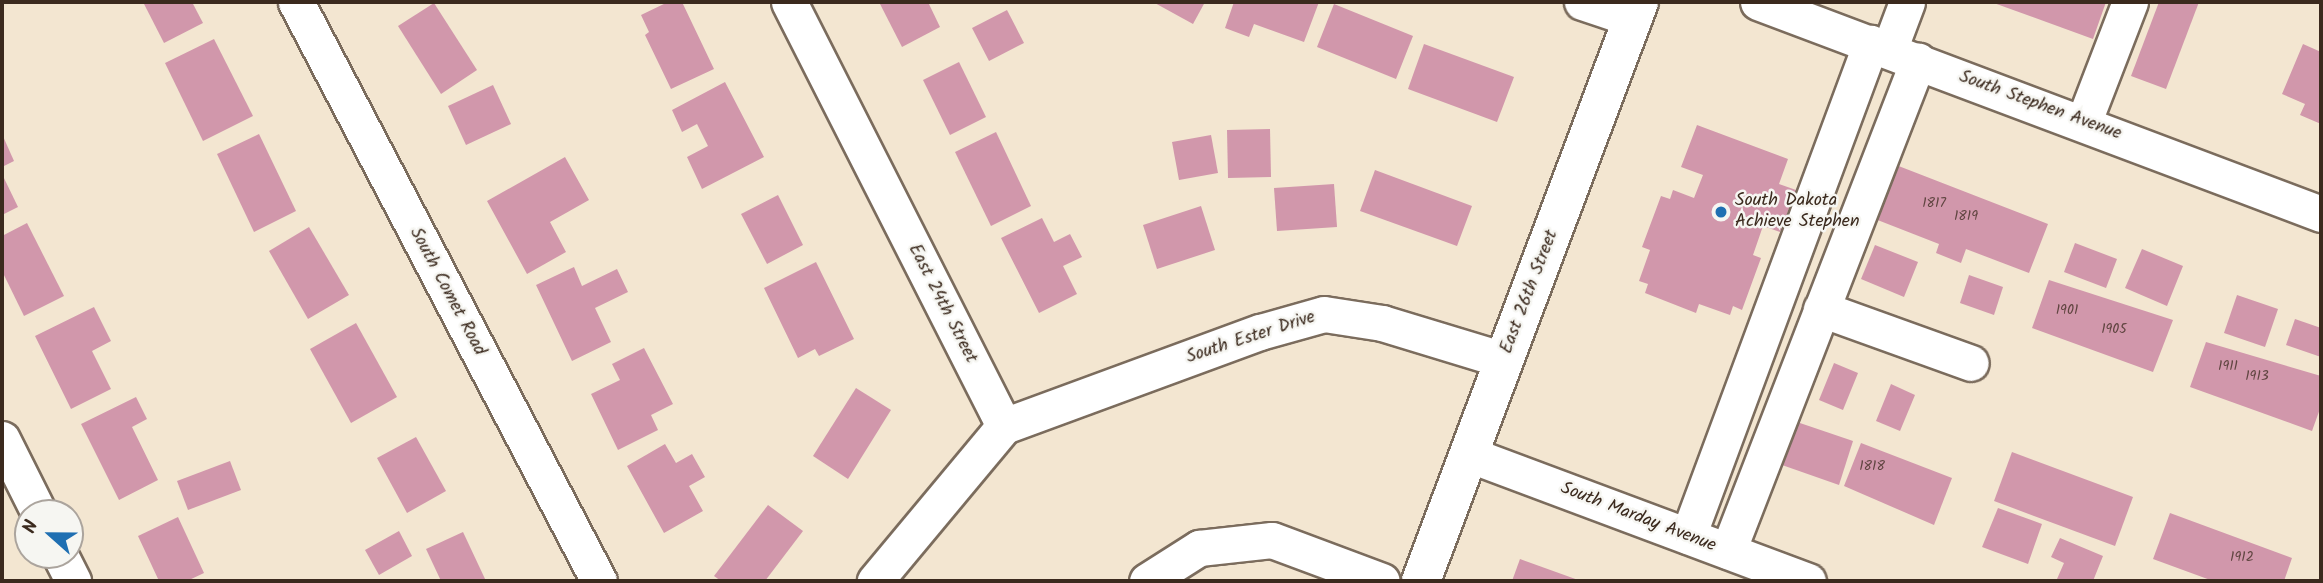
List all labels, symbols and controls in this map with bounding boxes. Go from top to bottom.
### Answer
street label: South Stephen Avenue [1956,67,2124,145]
place label: South Dakota Achieve Stephen [1735,191,1859,234]
house number: 1817 [1922,195,1946,211]
marker: South Dakota Achieve Stephen [1713,204,1729,220]
house number: 1819 [1954,208,1978,224]
street label: South Comet Road [404,224,490,360]
street label: East 26th Street [1496,227,1564,357]
street label: East 24th Street [903,241,981,367]
house number: 1901 [2056,302,2078,318]
street label: South Ester Drive [1184,307,1318,369]
house number: 1905 [2101,321,2127,337]
house number: 1911 [2218,358,2238,374]
house number: 1913 [2245,368,2269,384]
house number: 1818 [1859,458,1885,474]
street label: South Marday Avenue [1557,478,1719,558]
north arrow [14,499,84,569]
text: N [15,516,47,538]
house number: 1912 [2230,549,2254,565]

